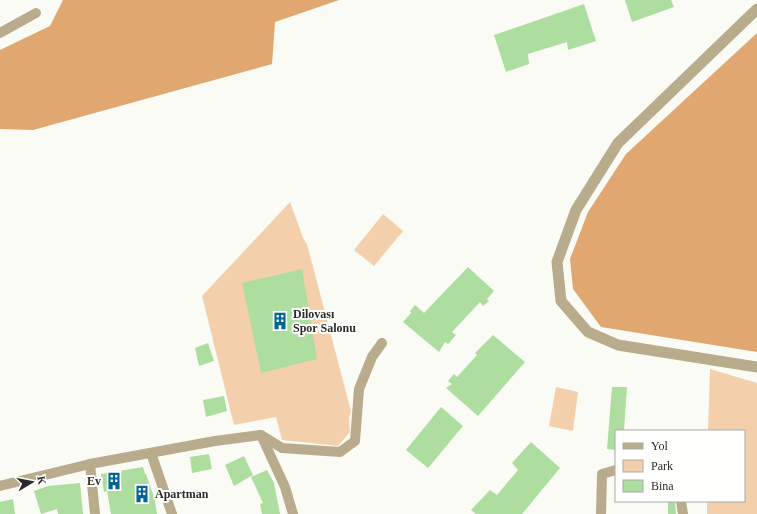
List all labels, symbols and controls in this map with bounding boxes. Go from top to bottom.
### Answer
place label: Dilovası Spor Salonu [293,307,356,335]
building icon: Dilovası Spor Salonu [270,311,290,331]
legend [615,430,745,502]
text: Yol [651,439,668,453]
text: Park [651,459,673,473]
north arrow [12,462,52,502]
building icon: Ev [104,471,124,491]
place label: Ev [87,474,101,488]
text: K [35,475,49,486]
text: Bina [651,479,674,493]
building icon: Apartman [132,484,152,504]
place label: Apartman [155,487,209,501]

